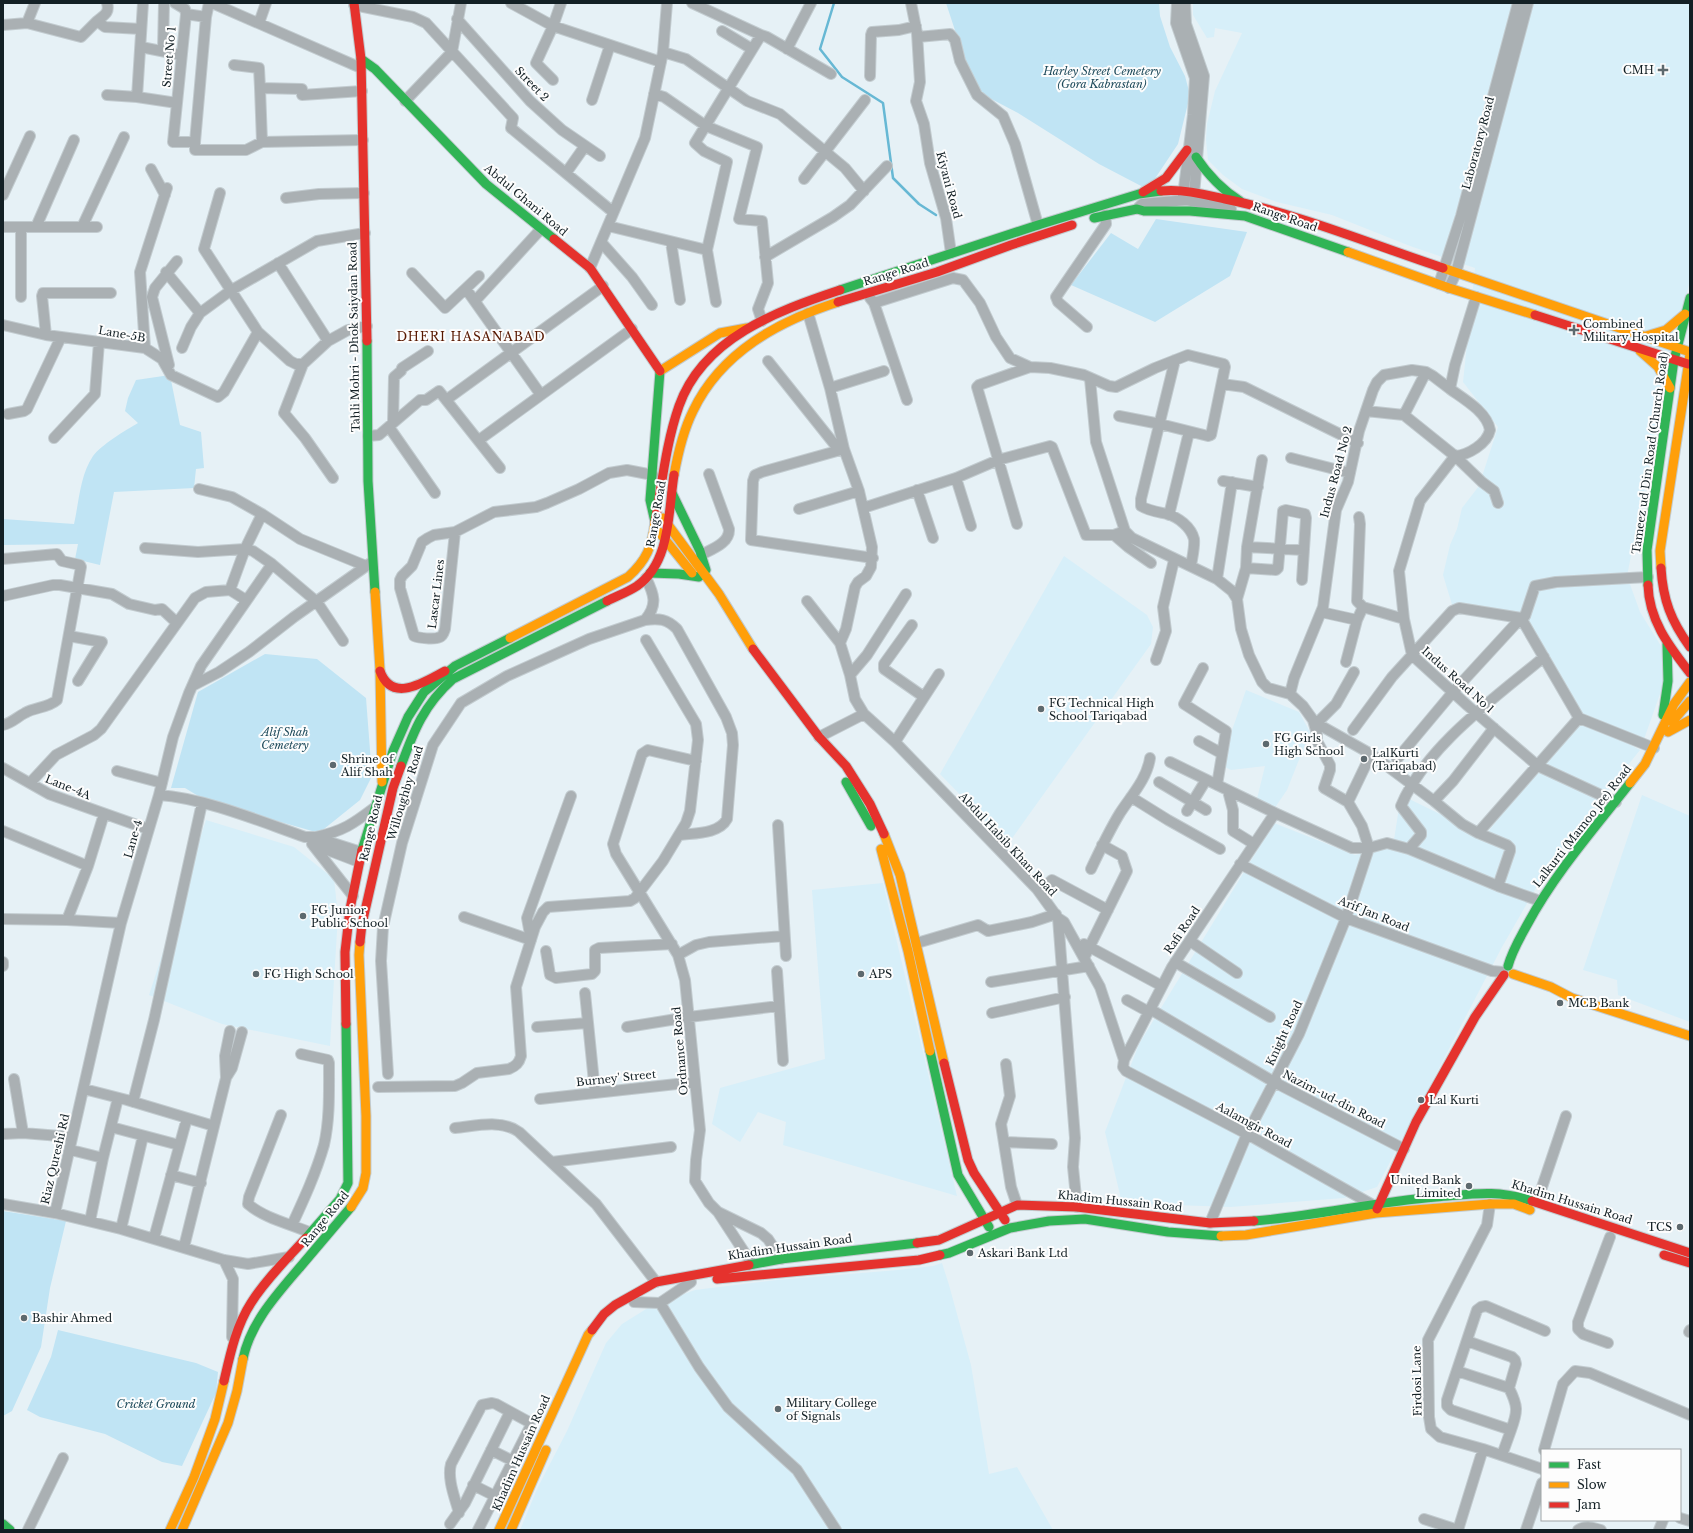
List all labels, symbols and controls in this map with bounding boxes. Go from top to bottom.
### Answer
street label: Street No 1 [159,26,179,88]
place label: CMH [1623,63,1654,77]
street label: Street 2 [512,64,552,104]
park label: Harley Street Cemetery (Gora Kabrastan) [1042,64,1161,91]
marker: CMH [1657,64,1669,76]
street label: Laboratory Road [1459,94,1497,191]
street label: Kiyani Road [933,150,965,221]
street label: Abdul Ghani Road [481,161,571,239]
street label: Range Road [1251,199,1320,235]
street label: Tahli Mohri - Dhok Saiydan Road [345,241,363,432]
street label: Range Road [862,255,931,289]
place label: Combined Military Hospital [1583,317,1679,344]
street label: Lane-5B [97,323,147,345]
marker: Combined Military Hospital [1568,324,1580,336]
district label: DHERI HASANABAD [396,329,546,344]
street label: Tameez ud Din Road (Church Road) [1629,351,1671,555]
street label: Indus Road No 2 [1317,424,1355,519]
street label: Range Road [643,479,669,549]
street label: Lascar Lines [425,558,447,630]
street label: Indus Road No 1 [1419,644,1497,716]
place label: FG Technical High School Tariqabad [1049,696,1154,723]
marker: FG Technical High School Tariqabad [1036,704,1046,714]
park label: Alif Shah Cemetery [259,725,309,752]
place label: FG Girls High School [1274,731,1344,758]
marker: FG Girls High School [1261,739,1271,749]
street label: Willoughby Road [384,743,426,843]
place label: LalKurti (Tariqabad) [1372,746,1436,773]
place label: Shrine of Alif Shah [340,752,395,779]
marker: LalKurti (Tariqabad) [1359,754,1369,764]
marker: Shrine of Alif Shah [328,760,338,770]
street label: Lalkurti (Mamoo Jee) Road [1530,761,1635,890]
street label: Lane-4A [43,772,93,803]
street label: Abdul Habib Khan Road [955,788,1060,899]
street label: Range Road [357,793,386,863]
street label: Lane-4 [121,818,145,860]
street label: Arif Jan Road [1336,893,1412,935]
place label: FG Junior Public School [311,903,388,930]
street label: Rafi Road [1161,903,1203,956]
marker: FG Junior Public School [298,911,308,921]
place label: FG High School [264,967,354,981]
place label: APS [868,967,892,981]
marker: FG High School [251,969,261,979]
marker: APS [856,969,866,979]
place label: MCB Bank [1568,996,1629,1010]
street label: Knight Road [1263,998,1306,1068]
marker: MCB Bank [1555,998,1565,1008]
street label: Ordnance Road [669,1006,691,1096]
street label: Burney' Street [575,1067,657,1089]
street label: Nazim-ud-din Road [1280,1067,1388,1131]
place label: Lal Kurti [1429,1093,1479,1107]
marker: Lal Kurti [1416,1095,1426,1105]
street label: Aalamgir Road [1213,1099,1295,1151]
street label: Riaz Qureshi Rd [38,1112,72,1206]
place label: United Bank Limited [1391,1173,1462,1200]
street label: Khadim Hussain Road [1510,1177,1635,1227]
marker: United Bank Limited [1464,1181,1474,1191]
street label: Khadim Hussain Road [1057,1187,1184,1215]
street label: Range Road [298,1188,352,1250]
place label: TCS [1647,1220,1672,1234]
marker: TCS [1675,1222,1685,1232]
street label: Khadim Hussain Road [727,1231,854,1263]
place label: Askari Bank Ltd [977,1246,1069,1260]
marker: Askari Bank Ltd [965,1248,975,1258]
place label: Bashir Ahmed [32,1311,113,1325]
marker: Bashir Ahmed [19,1313,29,1323]
street label: Firdosi Lane [1409,1346,1425,1416]
street label: Khadim Hussain Road [489,1392,553,1513]
place label: Military College of Signals [786,1396,877,1423]
park label: Cricket Ground [117,1397,196,1411]
marker: Military College of Signals [773,1404,783,1414]
legend [1541,1449,1681,1521]
text: Fast [1577,1457,1602,1472]
text: Slow [1577,1477,1607,1492]
text: Jam [1575,1497,1601,1512]

